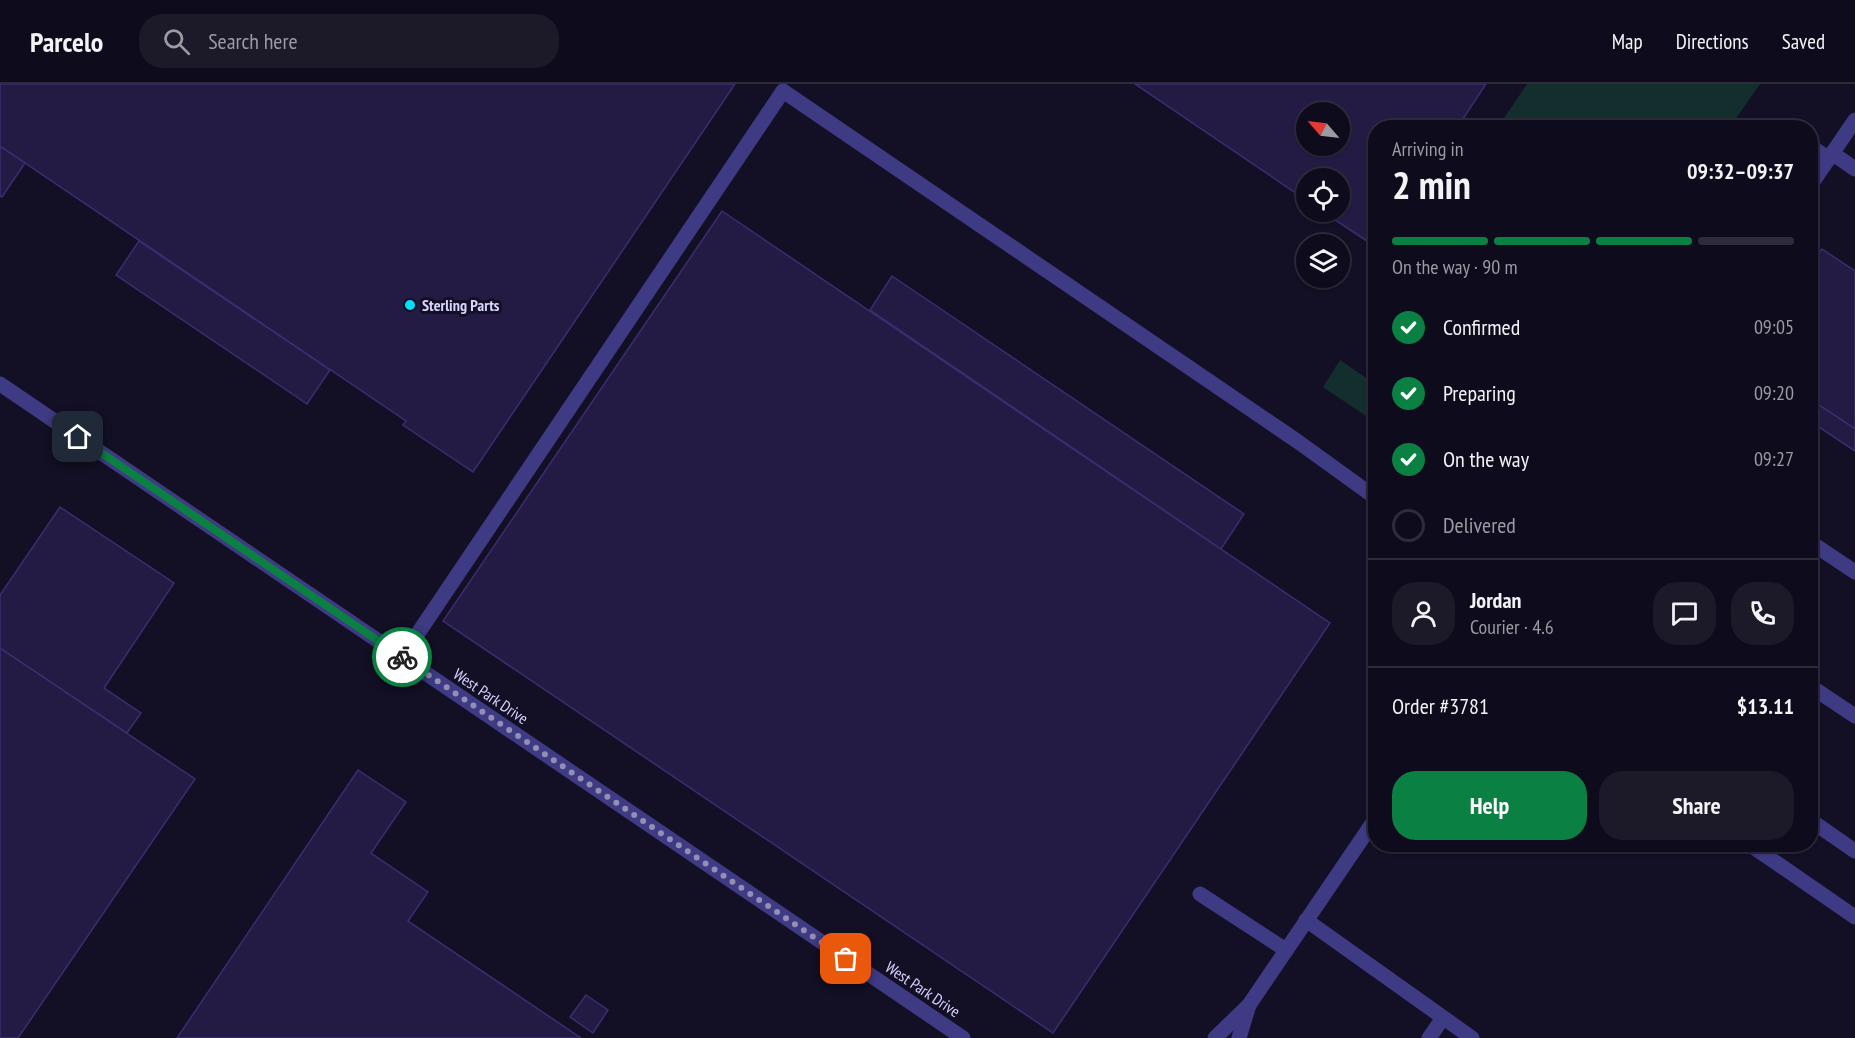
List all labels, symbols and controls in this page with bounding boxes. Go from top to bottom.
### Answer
search box [139,14,559,68]
text: Parcelo [30,23,103,60]
icon: search [160,25,193,58]
text: Search here [208,27,298,55]
text: Map [1612,28,1643,55]
text: Directions [1676,28,1749,55]
text: Saved [1782,28,1825,55]
north arrow [1296,102,1350,156]
map controls [1296,102,1350,288]
text: Arriving in [1392,136,1464,162]
text: 09:32–09:37 [1687,157,1794,185]
text: 2 min [1392,159,1471,210]
button: locate [1296,168,1350,222]
button: layers [1296,234,1350,288]
text: On the way · 90 m [1392,254,1518,280]
place label: Sterling Parts [422,295,500,315]
marker: Sterling Parts [403,298,417,312]
icon: check [1392,311,1425,344]
text: Confirmed [1443,313,1520,341]
text: 09:05 [1754,314,1794,340]
icon: check [1392,377,1425,410]
text: Preparing [1443,379,1516,407]
text: 09:20 [1754,380,1794,406]
pin [52,411,103,462]
icon: home [61,420,94,453]
icon: check [1392,443,1425,476]
text: On the way [1443,445,1529,473]
text: 09:27 [1754,446,1794,472]
text: Delivered [1443,511,1516,539]
button: person [1392,582,1455,645]
button: chat [1653,582,1716,645]
button: phone [1731,582,1794,645]
text: Jordan [1470,586,1521,614]
text: Courier · 4.6 [1470,614,1554,640]
courier [372,627,432,687]
icon: bike [386,641,419,674]
street label: West Park Drive [450,664,532,728]
text: Order #3781 [1392,692,1489,720]
text: $13.11 [1737,692,1794,720]
button: Help [1392,771,1587,840]
button: Share [1599,771,1794,840]
pin [820,933,871,984]
icon: bag [829,942,862,975]
street label: West Park Drive [882,957,964,1021]

